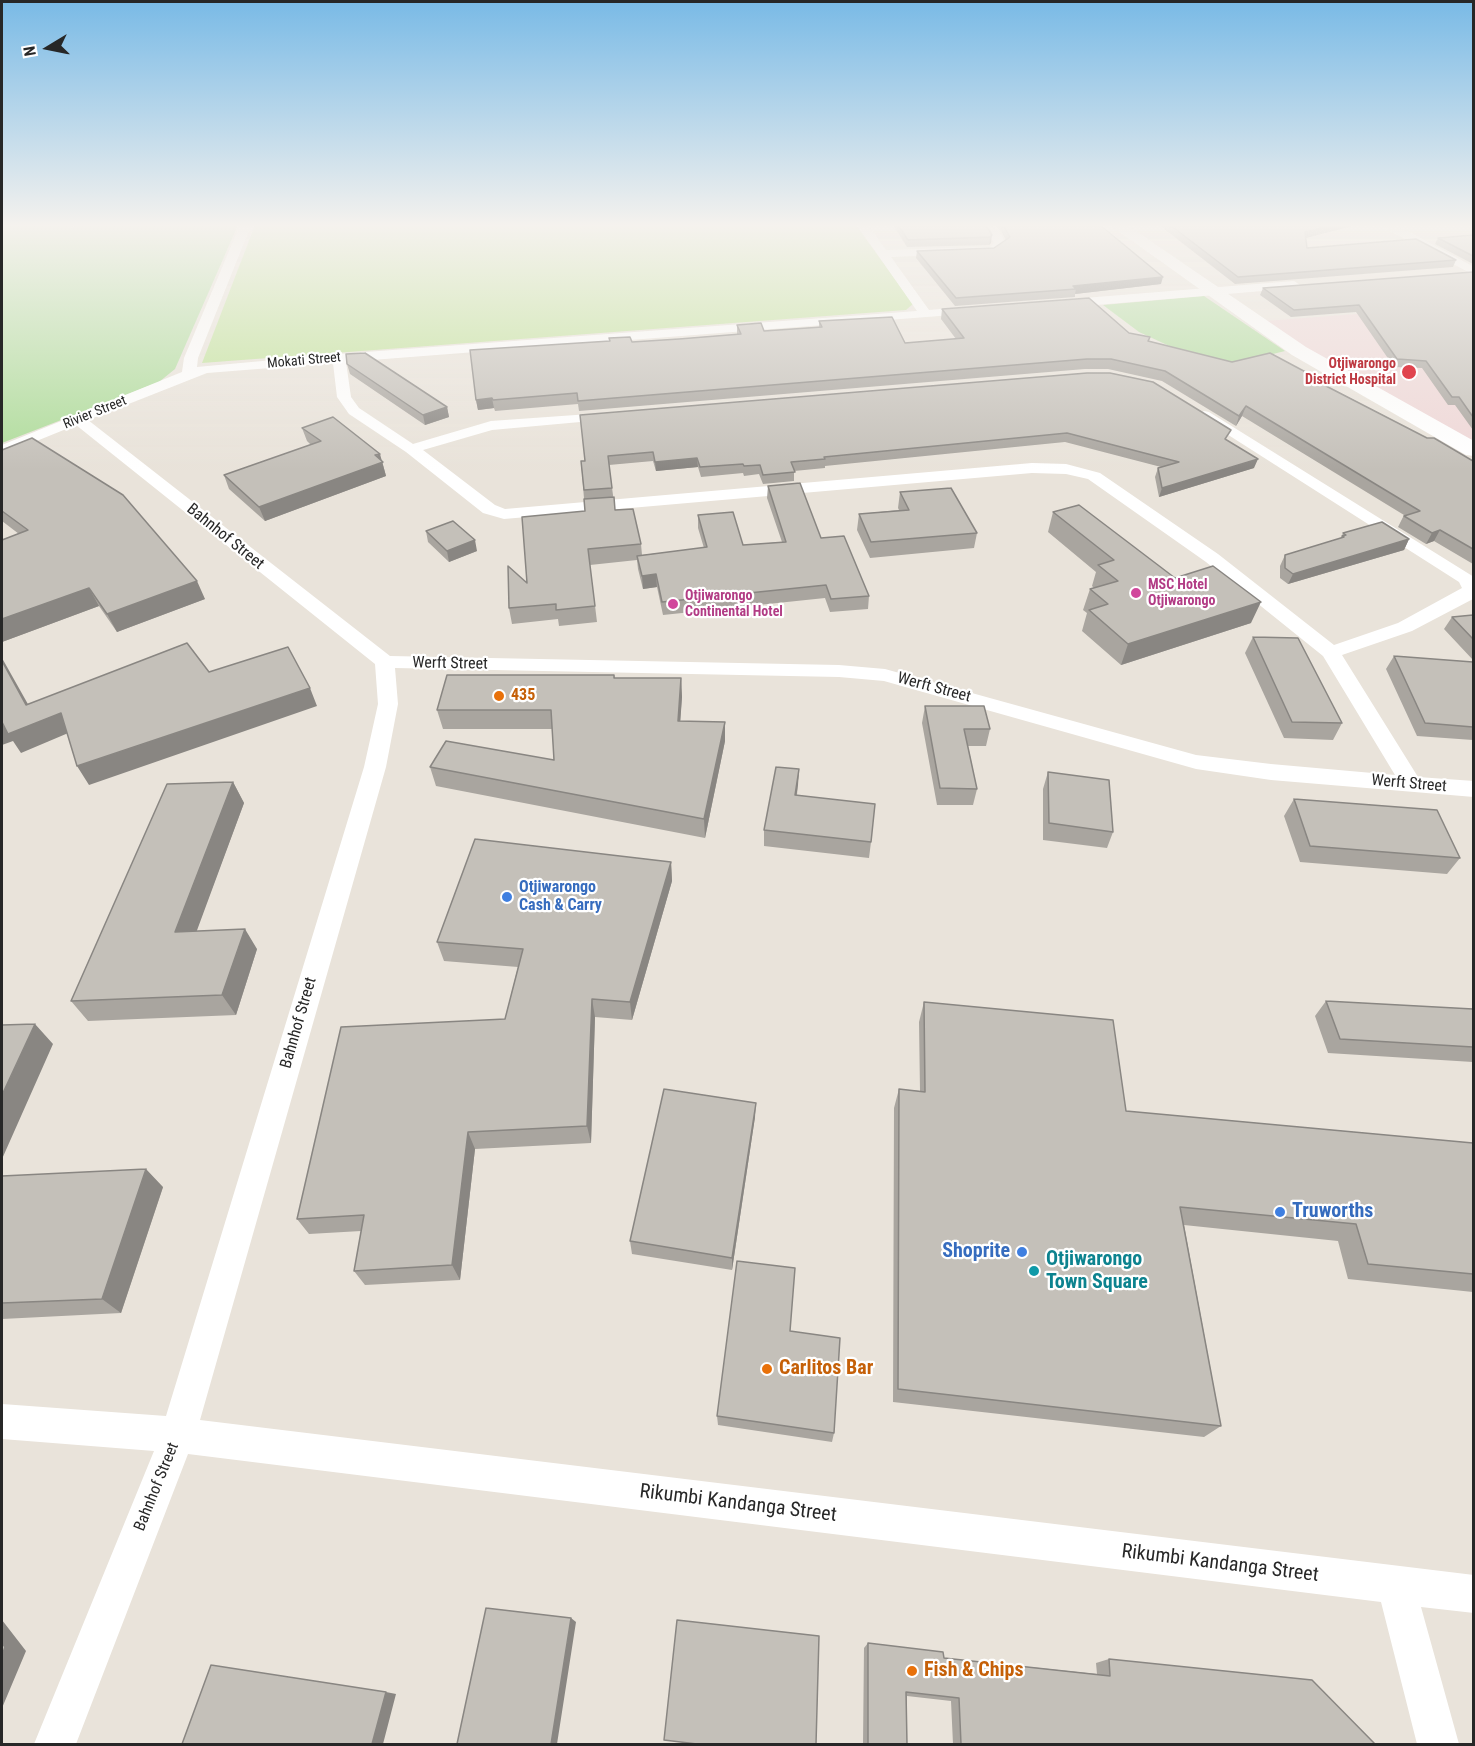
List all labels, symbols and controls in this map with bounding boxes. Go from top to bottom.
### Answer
north arrow [18,18,78,78]
text: N [20,45,40,58]
street label: Mokati Street [266,349,342,373]
place label: Otjiwarongo District Hospital [1305,356,1396,388]
marker: Otjiwarongo District Hospital [1400,363,1418,381]
street label: Rivier Street [61,393,129,433]
street label: Bahnhof Street [182,500,268,574]
place label: MSC Hotel Otjiwarongo [1148,577,1215,610]
marker: MSC Hotel Otjiwarongo [1129,586,1143,600]
place label: Otjiwarongo Continental Hotel [685,588,783,620]
marker: Otjiwarongo Continental Hotel [666,597,680,611]
street label: Werft Street [412,654,488,674]
street label: Werft Street [895,669,973,707]
place label: 435 [511,686,535,706]
marker: 435 [492,689,506,703]
street label: Werft Street [1371,771,1447,797]
place label: Otjiwarongo Cash & Carry [519,878,602,916]
marker: Otjiwarongo Cash & Carry [500,890,514,904]
street label: Bahnhof Street [277,975,321,1071]
place label: Truworths [1292,1200,1373,1224]
marker: Truworths [1273,1205,1287,1219]
place label: Shoprite [942,1240,1010,1264]
marker: Shoprite [1015,1245,1029,1259]
place label: Otjiwarongo Town Square [1046,1248,1148,1295]
marker: Otjiwarongo Town Square [1027,1264,1041,1278]
place label: Carlitos Bar [779,1357,873,1381]
marker: Carlitos Bar [760,1362,774,1376]
street label: Bahnhof Street [131,1440,183,1534]
street label: Rikumbi Kandanga Street [638,1480,838,1528]
street label: Rikumbi Kandanga Street [1120,1540,1320,1588]
place label: Fish & Chips [924,1659,1024,1683]
marker: Fish & Chips [905,1664,919,1678]

